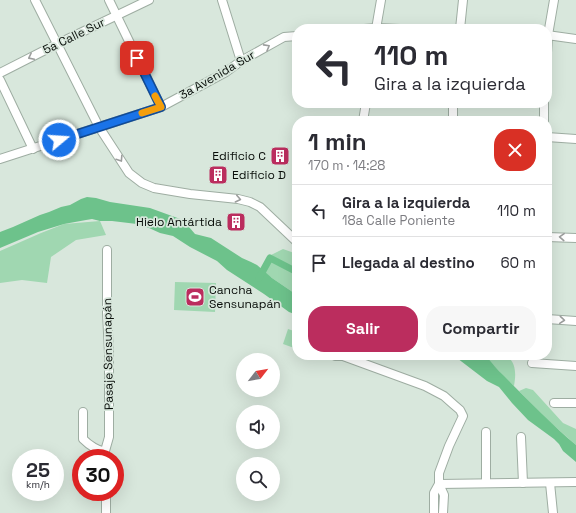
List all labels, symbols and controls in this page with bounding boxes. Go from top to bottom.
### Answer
street label: 5a Calle Sur [40,14,108,58]
text: 110 m [374,37,448,73]
icon: left [308,40,360,92]
pin [120,41,154,75]
one-way arrow [263,44,270,51]
icon: arrive [126,47,148,69]
street label: 3a Avenida Sur [176,47,258,103]
one-way arrow [28,52,36,60]
text: Gira a la izquierda [374,72,526,95]
position arrow [38,119,80,161]
text: 1 min [308,126,367,157]
button: close [494,129,536,171]
building icon: Edificio C [269,145,291,167]
place label: Edificio C [212,148,266,164]
one-way arrow [115,155,122,162]
text: 170 m · 14:28 [308,157,385,174]
building icon: Edificio D [207,164,229,186]
place label: Edificio D [232,167,286,183]
text: Gira a la izquierda [342,193,470,212]
one-way arrow [235,195,241,203]
icon: left [308,200,330,222]
text: 110 m [497,201,536,220]
building icon: Hielo Antártida [225,211,247,233]
text: 18a Calle Poniente [342,212,455,229]
place label: Hielo Antártida [136,214,222,230]
one-way arrow [558,233,565,242]
icon: arrive [308,252,330,274]
text: Llegada al destino [342,253,475,272]
text: 60 m [500,253,536,272]
place label: Cancha Sensunapán [209,282,281,312]
sports icon: Cancha Sensunapán [184,286,206,308]
street label: Pasaje Sensunapán [99,298,117,410]
button: Salir [308,306,418,352]
button: Compartir [426,306,536,352]
one-way arrow [558,315,565,324]
north arrow [236,353,280,397]
map controls [236,353,280,501]
button: sound [236,405,280,449]
speed limit sign: 30 [72,449,124,501]
text: 25 [26,457,50,483]
button: search [236,457,280,501]
text: km/h [26,478,50,491]

